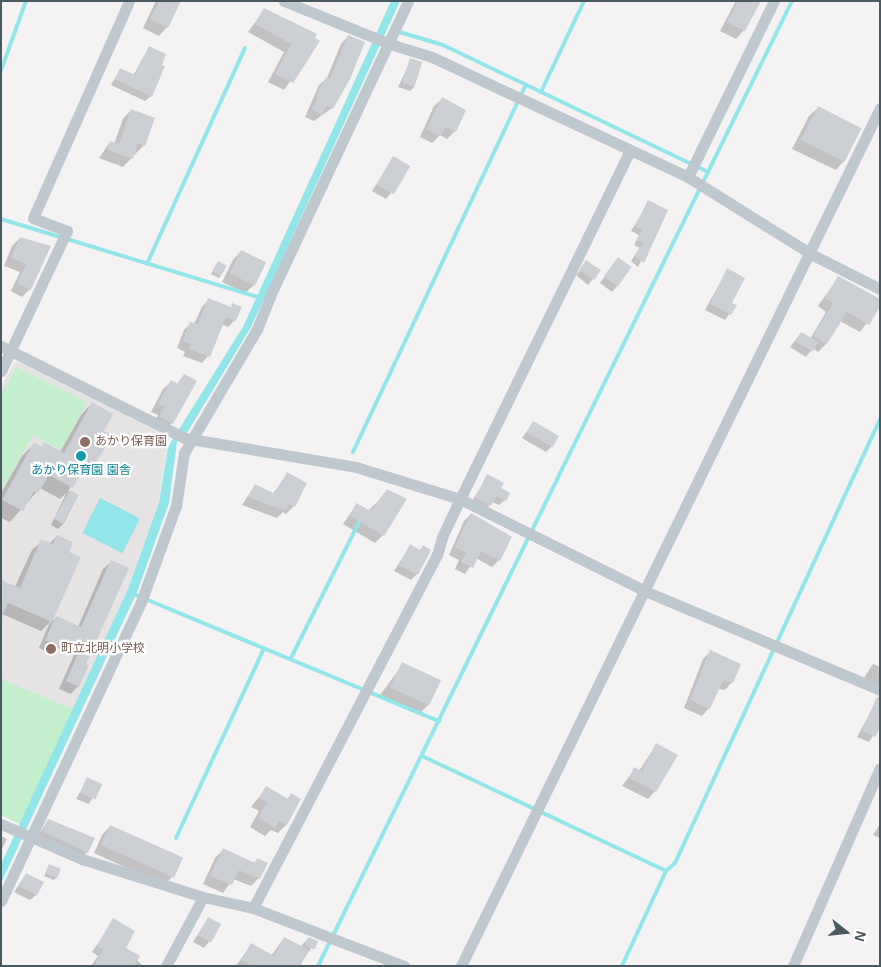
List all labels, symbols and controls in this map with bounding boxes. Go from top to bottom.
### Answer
place label: あかり保育園 [95,435,167,449]
marker: あかり保育園 [79,436,91,448]
marker: あかり保育園 園舎 [75,450,87,462]
place label: あかり保育園 園舎 [31,464,131,478]
place label: 町立北明小学校 [61,642,145,656]
marker: 町立北明小学校 [45,643,57,655]
north arrow [821,907,871,957]
text: N [851,929,870,943]

